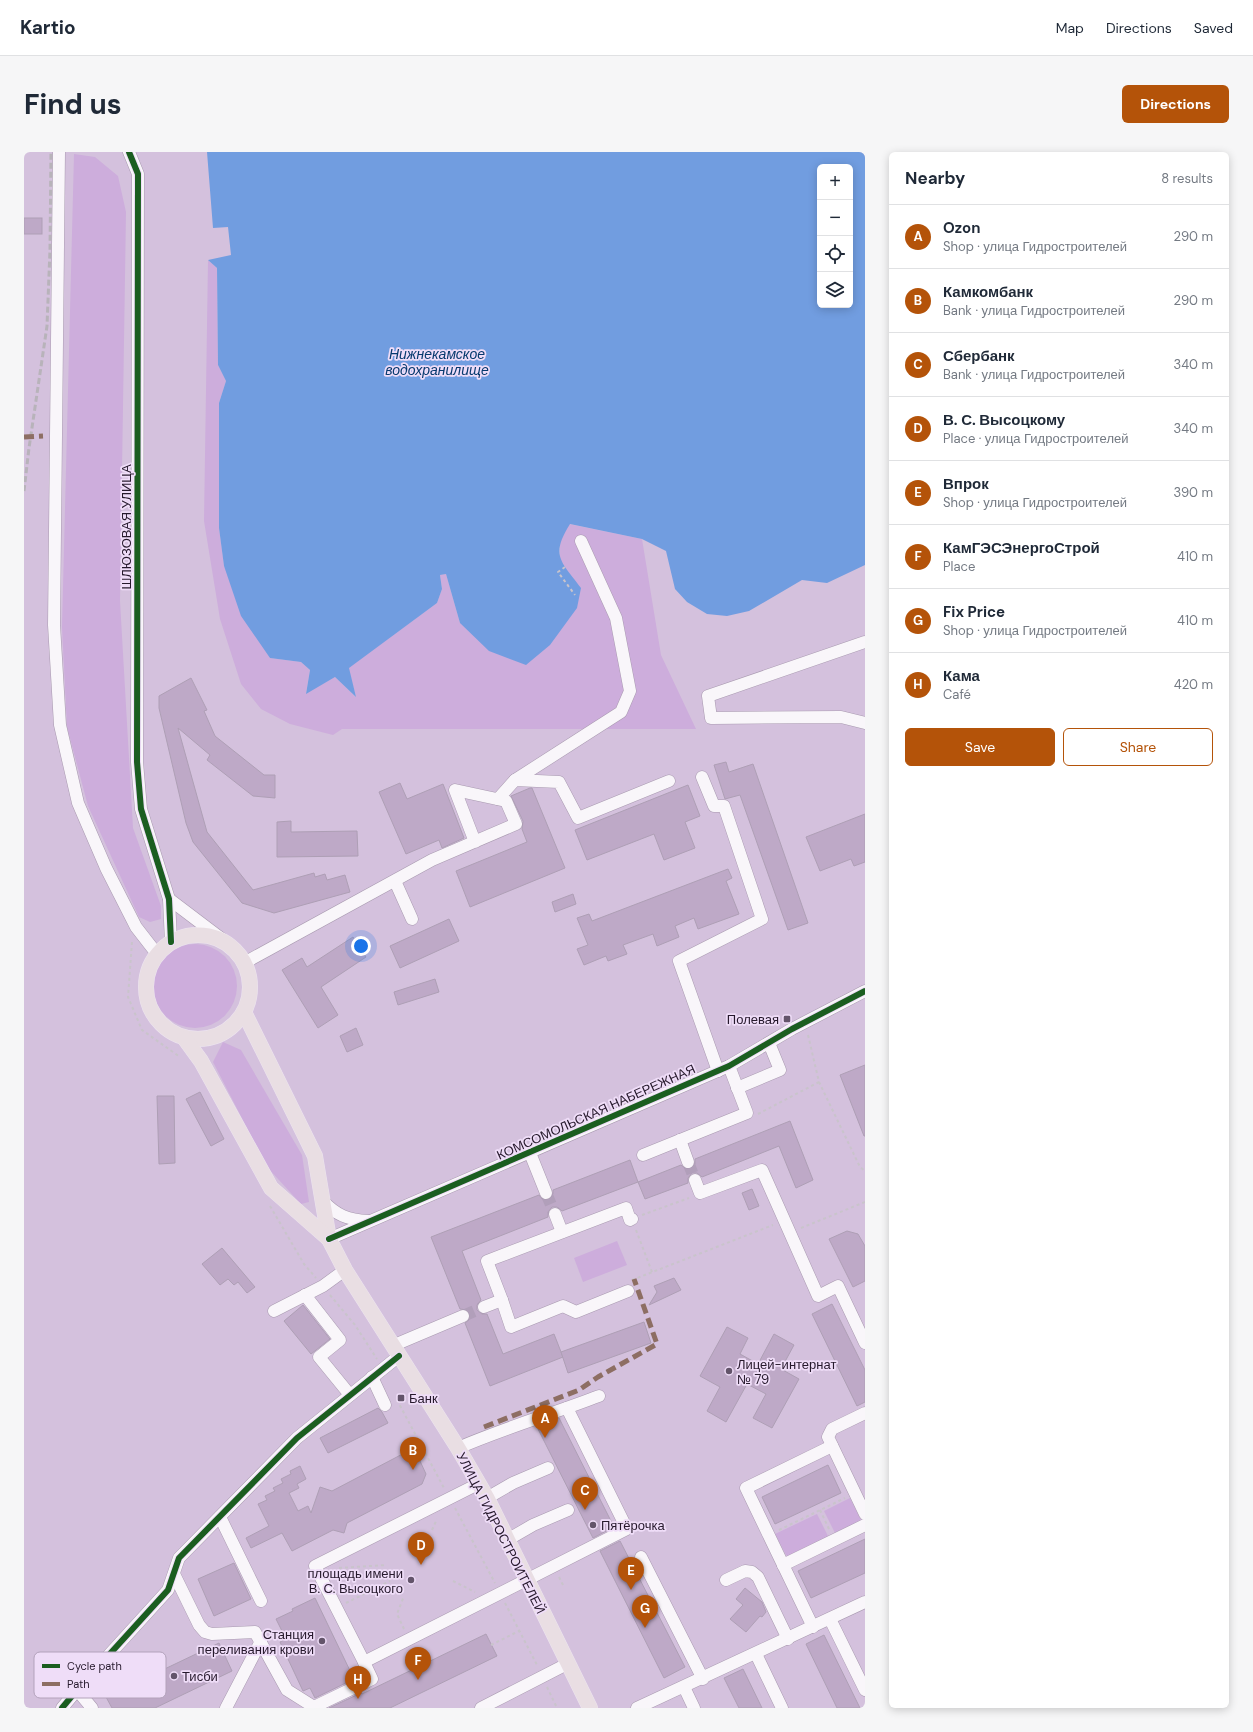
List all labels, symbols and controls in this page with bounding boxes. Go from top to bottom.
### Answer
text: Kartio [20,15,76,40]
text: Map [1056,19,1084,37]
text: Directions [1106,19,1172,37]
text: Saved [1194,19,1233,37]
button: Directions [1122,85,1229,123]
text: Find us [24,86,122,123]
map controls [817,164,853,308]
button: + [817,164,853,200]
text: Nearby [905,167,965,189]
text: 8 results [1161,170,1213,187]
button: − [817,200,853,236]
text: Ozon [943,218,981,238]
text: A [913,228,923,245]
text: 290 m [1174,228,1213,245]
button: locate [817,236,853,272]
text: Shop · улица Гидростроителей [943,238,1127,255]
button: layers [817,272,853,308]
text: Камкомбанк [943,282,1033,302]
text: B [914,292,922,309]
text: 290 m [1174,292,1213,309]
text: Bank · улица Гидростроителей [943,302,1125,319]
water label: Нижнекамское водохранилище [385,345,489,379]
text: Сбербанк [943,346,1015,366]
text: C [913,356,923,373]
text: 340 m [1173,356,1213,373]
text: Bank · улица Гидростроителей [943,366,1125,383]
text: В. С. Высоцкому [943,410,1065,430]
text: D [913,420,923,437]
text: 340 m [1173,420,1213,437]
text: Place · улица Гидростроителей [943,430,1129,447]
street label: ШЛЮЗОВАЯ УЛИЦА [118,464,135,590]
text: Впрок [943,474,989,494]
text: E [914,484,922,501]
text: 390 m [1174,484,1213,501]
text: Shop · улица Гидростроителей [943,494,1127,511]
text: КамГЭСЭнергоСтрой [943,538,1100,558]
text: F [914,548,922,565]
text: 410 m [1177,548,1213,565]
text: Place [943,558,975,575]
text: Fix Price [943,602,1005,622]
text: G [913,612,923,629]
text: 410 m [1177,612,1213,629]
text: Shop · улица Гидростроителей [943,622,1127,639]
text: Кама [943,666,980,686]
text: H [913,676,923,693]
text: 420 m [1174,676,1213,693]
text: Café [943,686,971,703]
button: Save [905,728,1055,766]
button: Share [1063,728,1213,766]
your location [351,936,371,956]
place label: Полевая [727,1011,779,1028]
marker: Полевая [782,1014,792,1024]
street label: КОМСОМОЛЬСКАЯ НАБЕРЕЖНАЯ [494,1060,698,1164]
place label: Лицей-интернат № 79 [737,1356,836,1388]
marker: Лицей-интернат № 79 [724,1366,734,1376]
place label: Банк [409,1390,438,1407]
marker: Банк [396,1393,406,1403]
pin: A [532,1405,558,1438]
pin: B [400,1437,426,1470]
street label: УЛИЦА ГИДРОСТРОИТЕЛЕЙ [453,1449,549,1617]
pin: C [572,1477,598,1510]
place label: Пятёрочка [601,1517,665,1534]
marker: Пятёрочка [588,1520,598,1530]
pin: D [408,1532,434,1565]
pin: E [618,1557,644,1590]
place label: площадь имени В. С. Высоцкого [307,1565,403,1597]
marker: площадь имени В. С. Высоцкого [406,1575,416,1585]
pin: G [632,1595,658,1628]
place label: Станция переливания крови [198,1626,314,1658]
marker: Станция переливания крови [317,1636,327,1646]
pin: F [405,1647,431,1680]
legend [34,1652,166,1698]
text: Cycle path [67,1659,122,1673]
pin: H [345,1666,371,1699]
place label: Тисби [182,1668,218,1685]
marker: Тисби [169,1671,179,1681]
text: Path [67,1677,90,1691]

